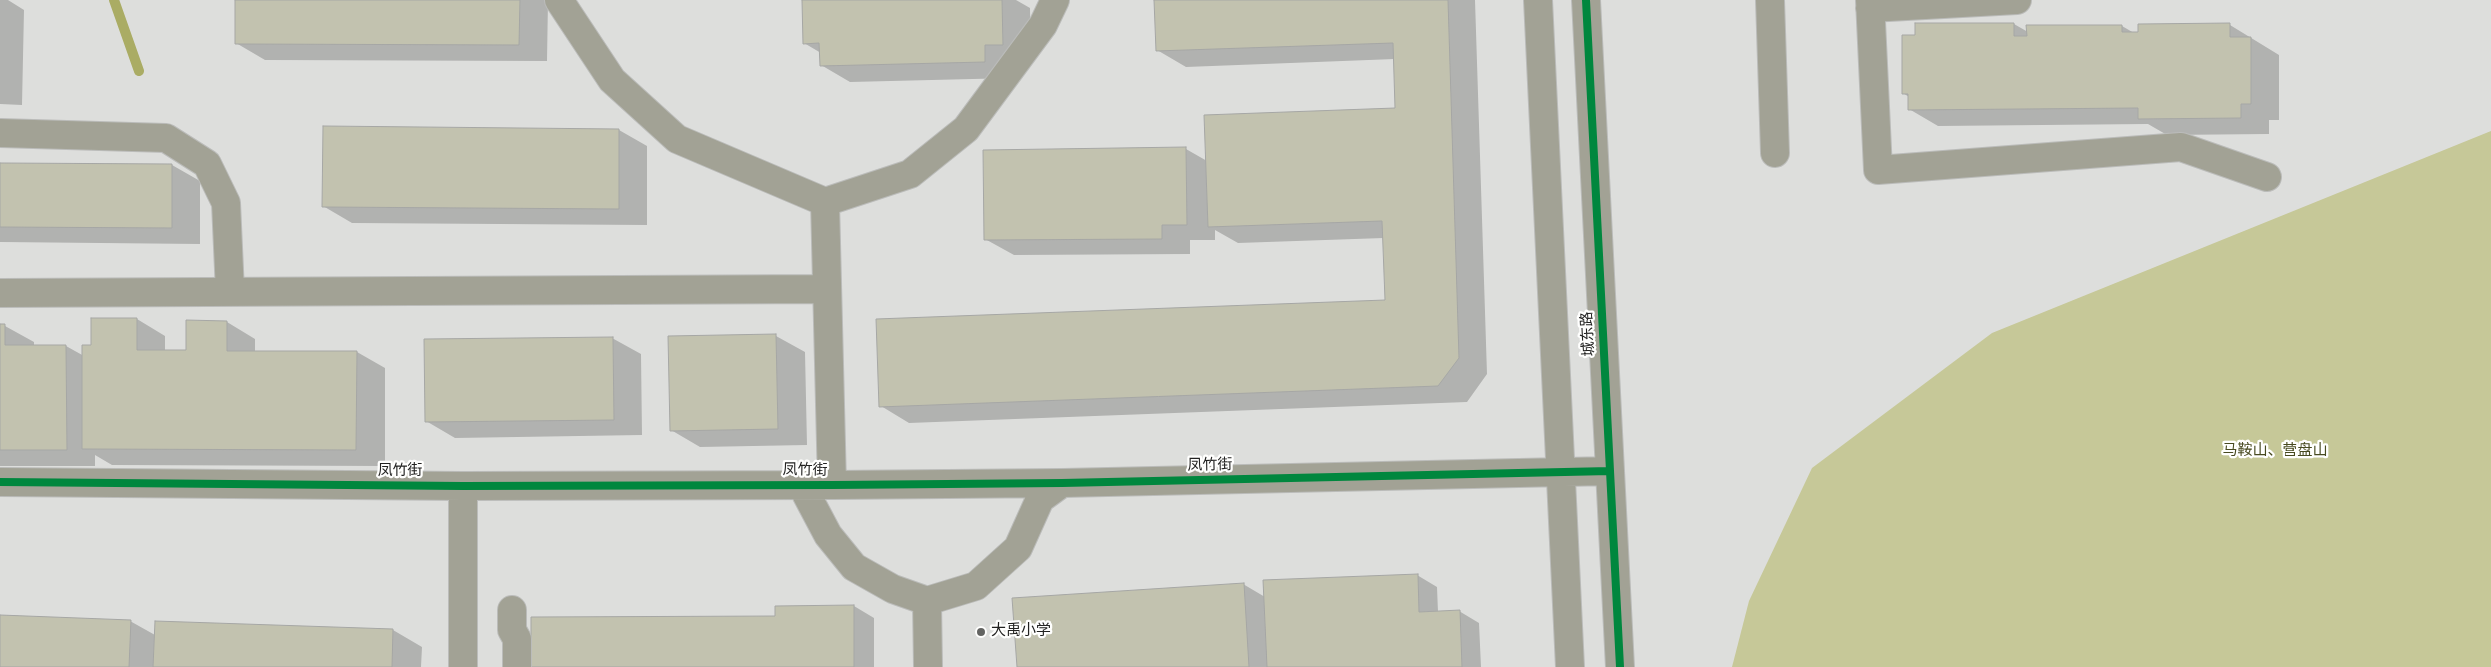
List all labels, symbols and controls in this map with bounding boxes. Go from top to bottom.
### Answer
street label: 城东路 [1579,311,1599,357]
park label: 马鞍山、营盘山 [2223,443,2327,461]
street label: 凤竹街 [1187,457,1233,475]
street label: 凤竹街 [782,462,828,480]
street label: 凤竹街 [378,463,422,481]
place label: 大禹小学 [991,623,1051,641]
marker: 大禹小学 [975,626,987,638]

